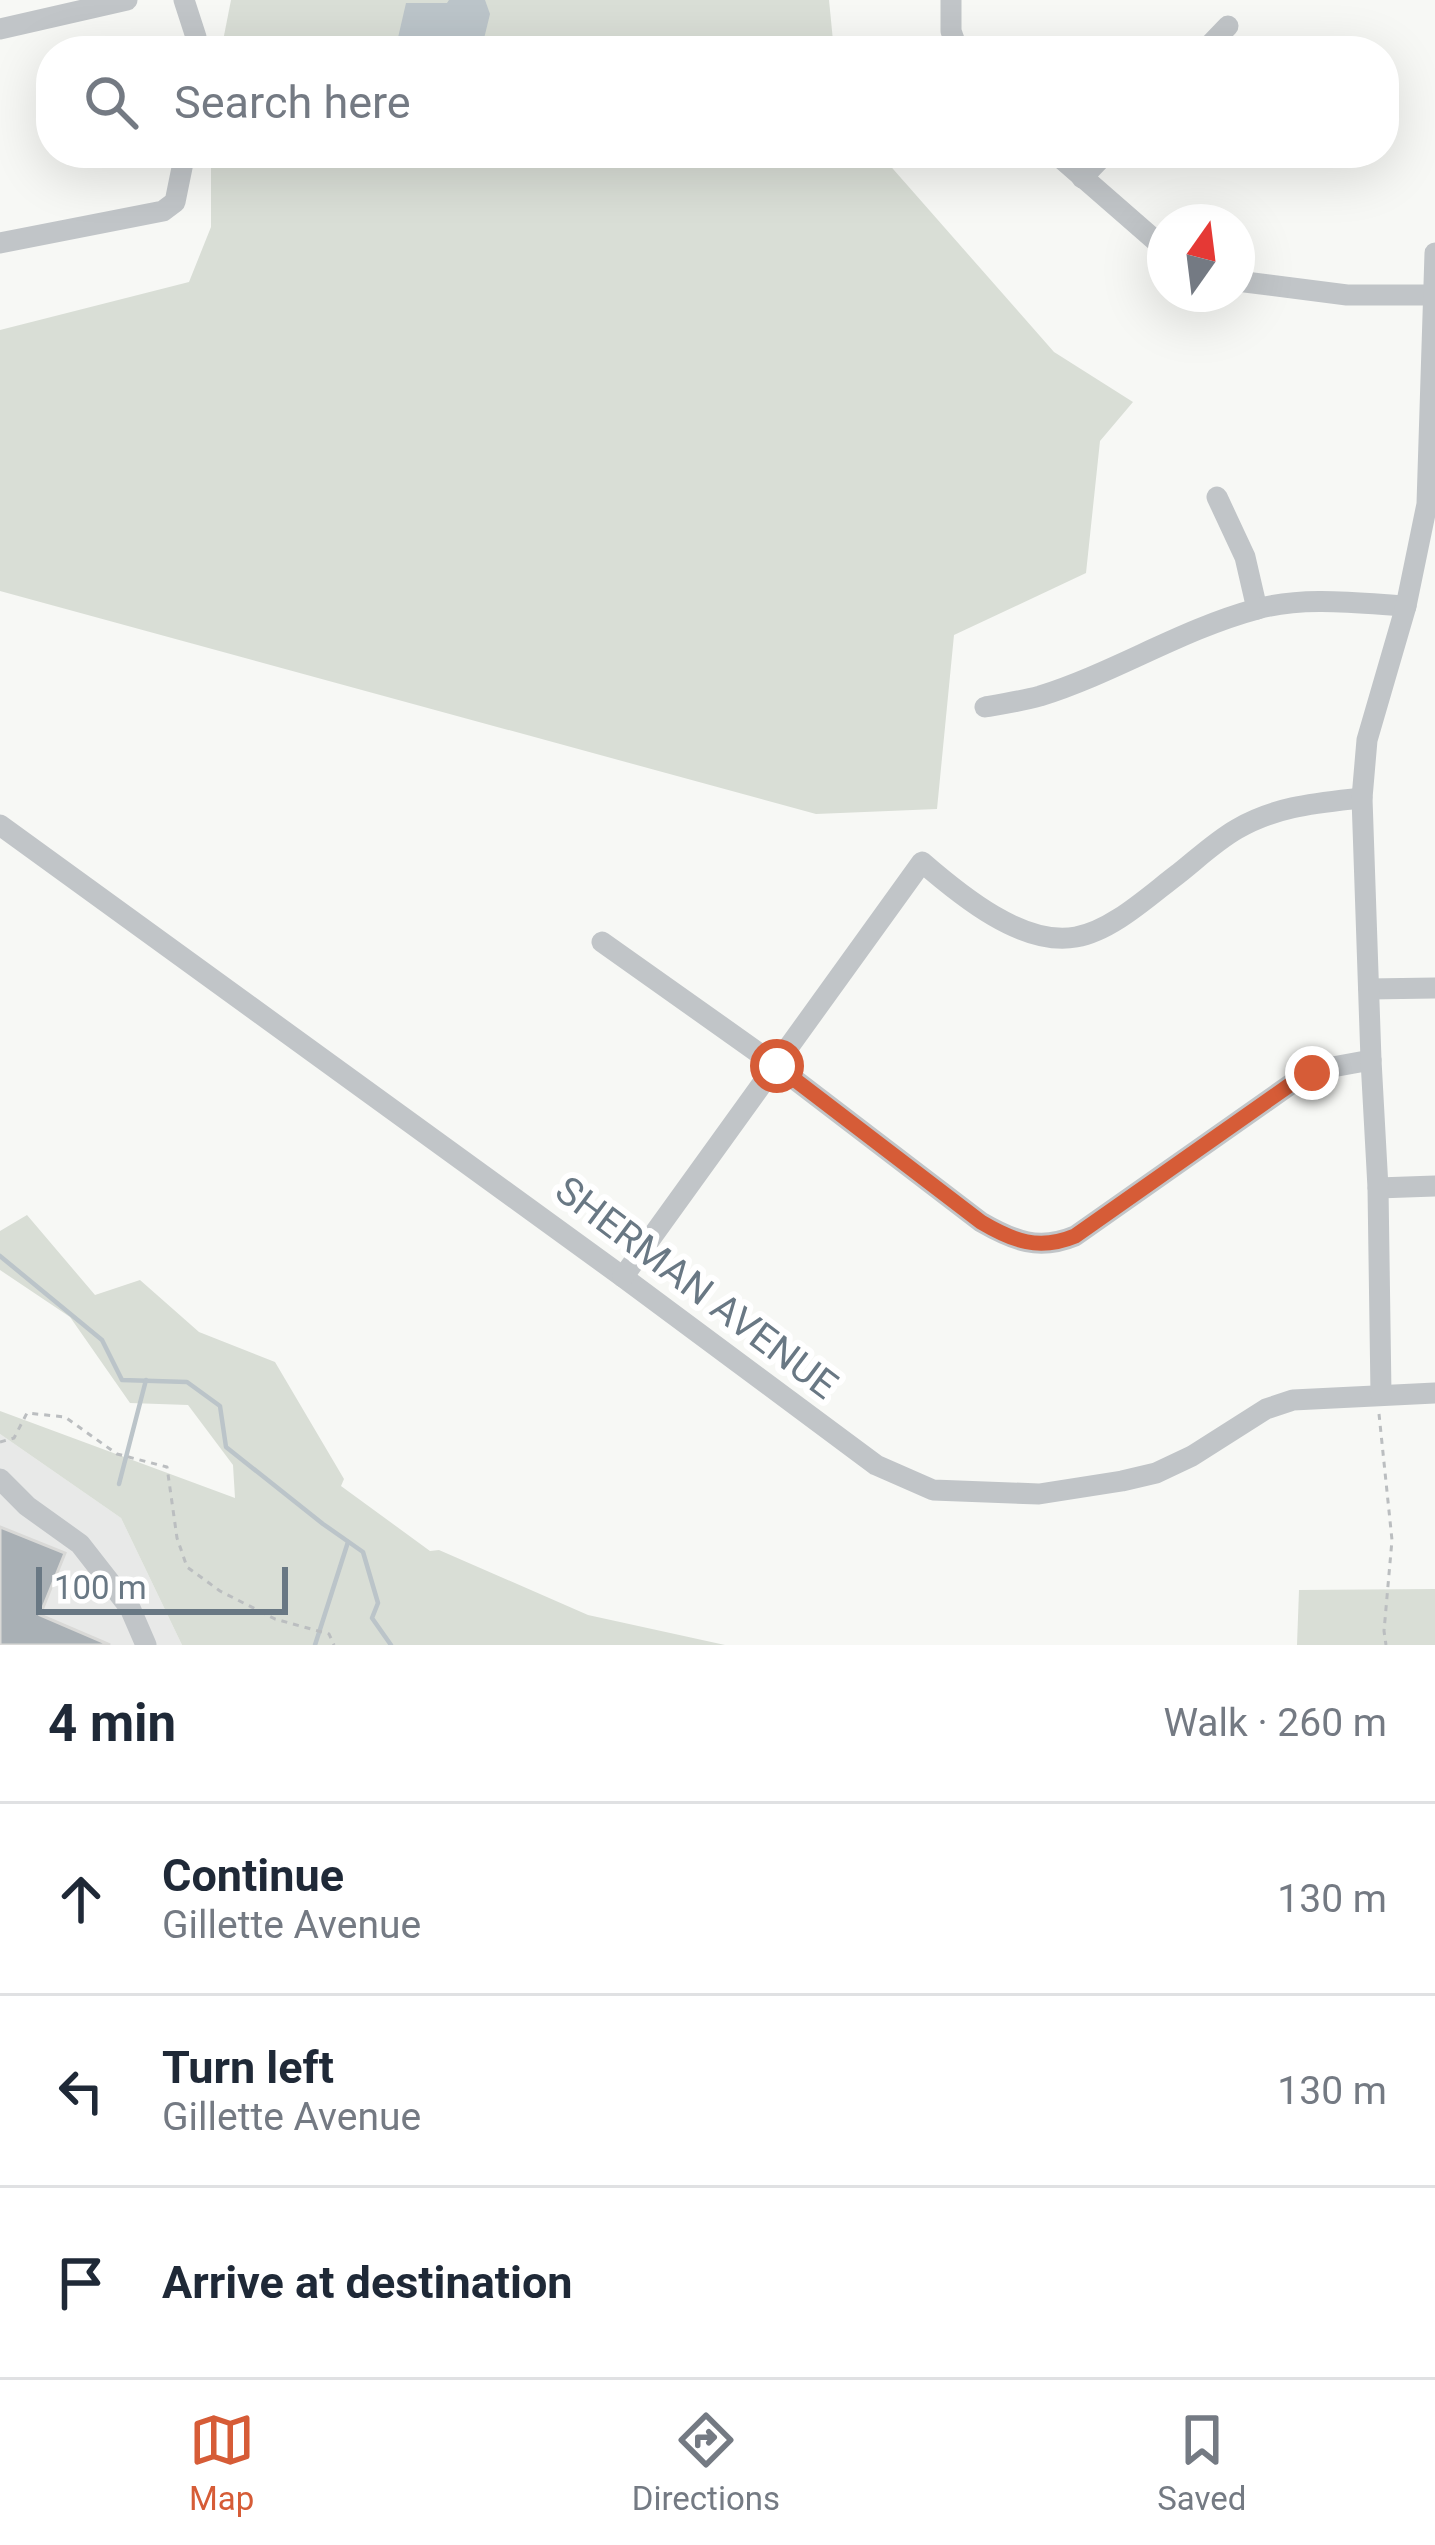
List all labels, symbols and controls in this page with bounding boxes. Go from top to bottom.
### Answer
search box [36,36,1399,168]
icon: search [78,69,144,135]
text: Search here [174,76,411,129]
north arrow [1147,204,1255,312]
route start [750,1039,804,1093]
route end [1285,1046,1339,1100]
street label: SHERMAN AVENUE [547,1167,846,1409]
scale bar [36,1561,288,1614]
text: 100 m [54,1568,147,1607]
text: 4 min [48,1694,176,1753]
text: Walk · 260 m [1163,1700,1387,1746]
text: Continue [162,1849,344,1902]
icon: ahead [48,1866,114,1932]
text: 130 m [1277,1876,1387,1922]
text: Gillette Avenue [162,1902,421,1948]
text: Turn left [162,2041,334,2094]
icon: left [48,2058,114,2124]
text: 130 m [1277,2068,1387,2114]
text: Gillette Avenue [162,2094,421,2140]
icon: arrive [48,2250,114,2316]
text: Arrive at destination [162,2256,573,2309]
tab: Map [189,2407,255,2518]
tab: Directions [632,2407,780,2518]
tab: Saved [1157,2407,1246,2518]

